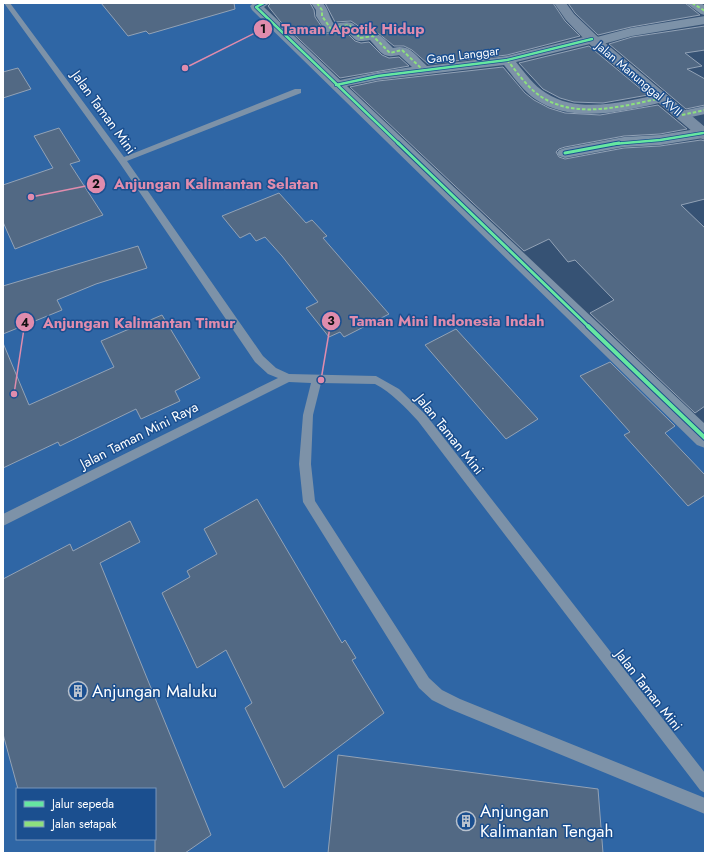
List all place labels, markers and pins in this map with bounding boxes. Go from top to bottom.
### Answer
callout: Taman Apotik Hidup [253,15,432,42]
callout: Anjungan Kalimantan Selatan [86,170,326,197]
callout: Taman Mini Indonesia Indah [321,308,552,335]
callout: Anjungan Kalimantan Timur [15,309,244,336]
place label: Anjungan Maluku [92,679,217,703]
building icon: Anjungan Maluku [67,680,89,702]
place label: Anjungan Kalimantan Tengah [480,799,613,843]
building icon: Anjungan Kalimantan Tengah [455,810,477,832]

